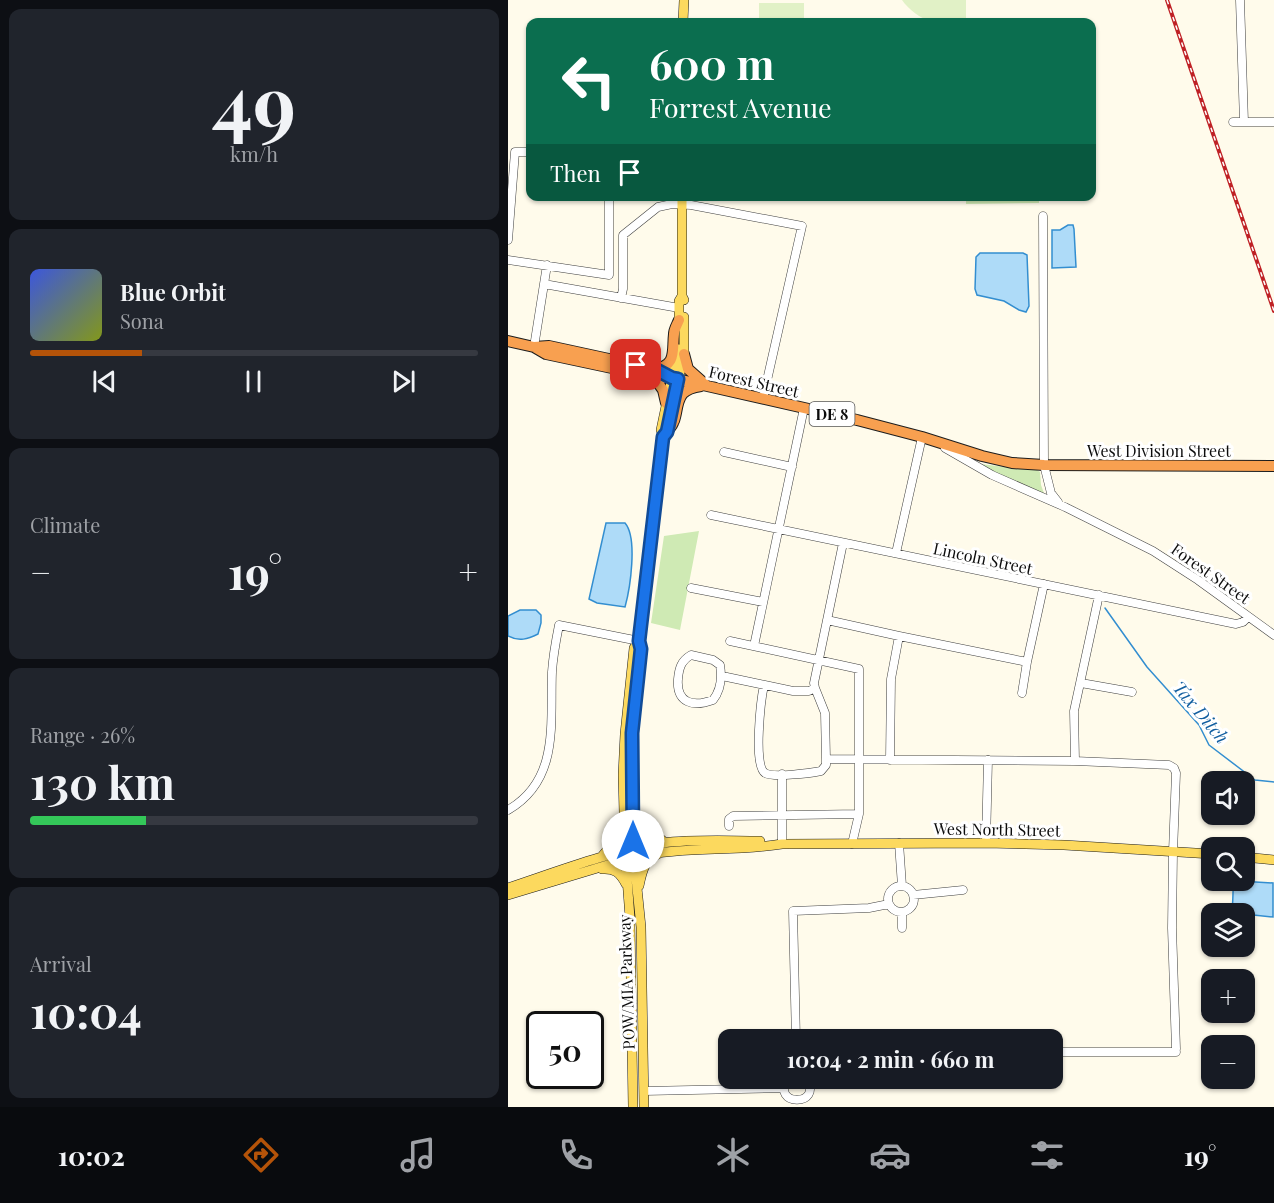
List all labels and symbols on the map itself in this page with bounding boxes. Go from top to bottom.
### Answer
pin [610,339,661,390]
street label: Forest Street [707,360,801,402]
road number: DE 8 [810,402,854,426]
street label: West Division Street [1086,440,1231,461]
street label: Lincoln Street [931,537,1035,579]
street label: Forest Street [1167,538,1255,608]
water label: Tax Ditch [1168,676,1234,748]
position arrow [601,809,665,873]
street label: West North Street [932,817,1061,841]
street label: POW/MIA Parkway [613,914,639,1050]
speed limit sign: 50 [526,1011,604,1089]

